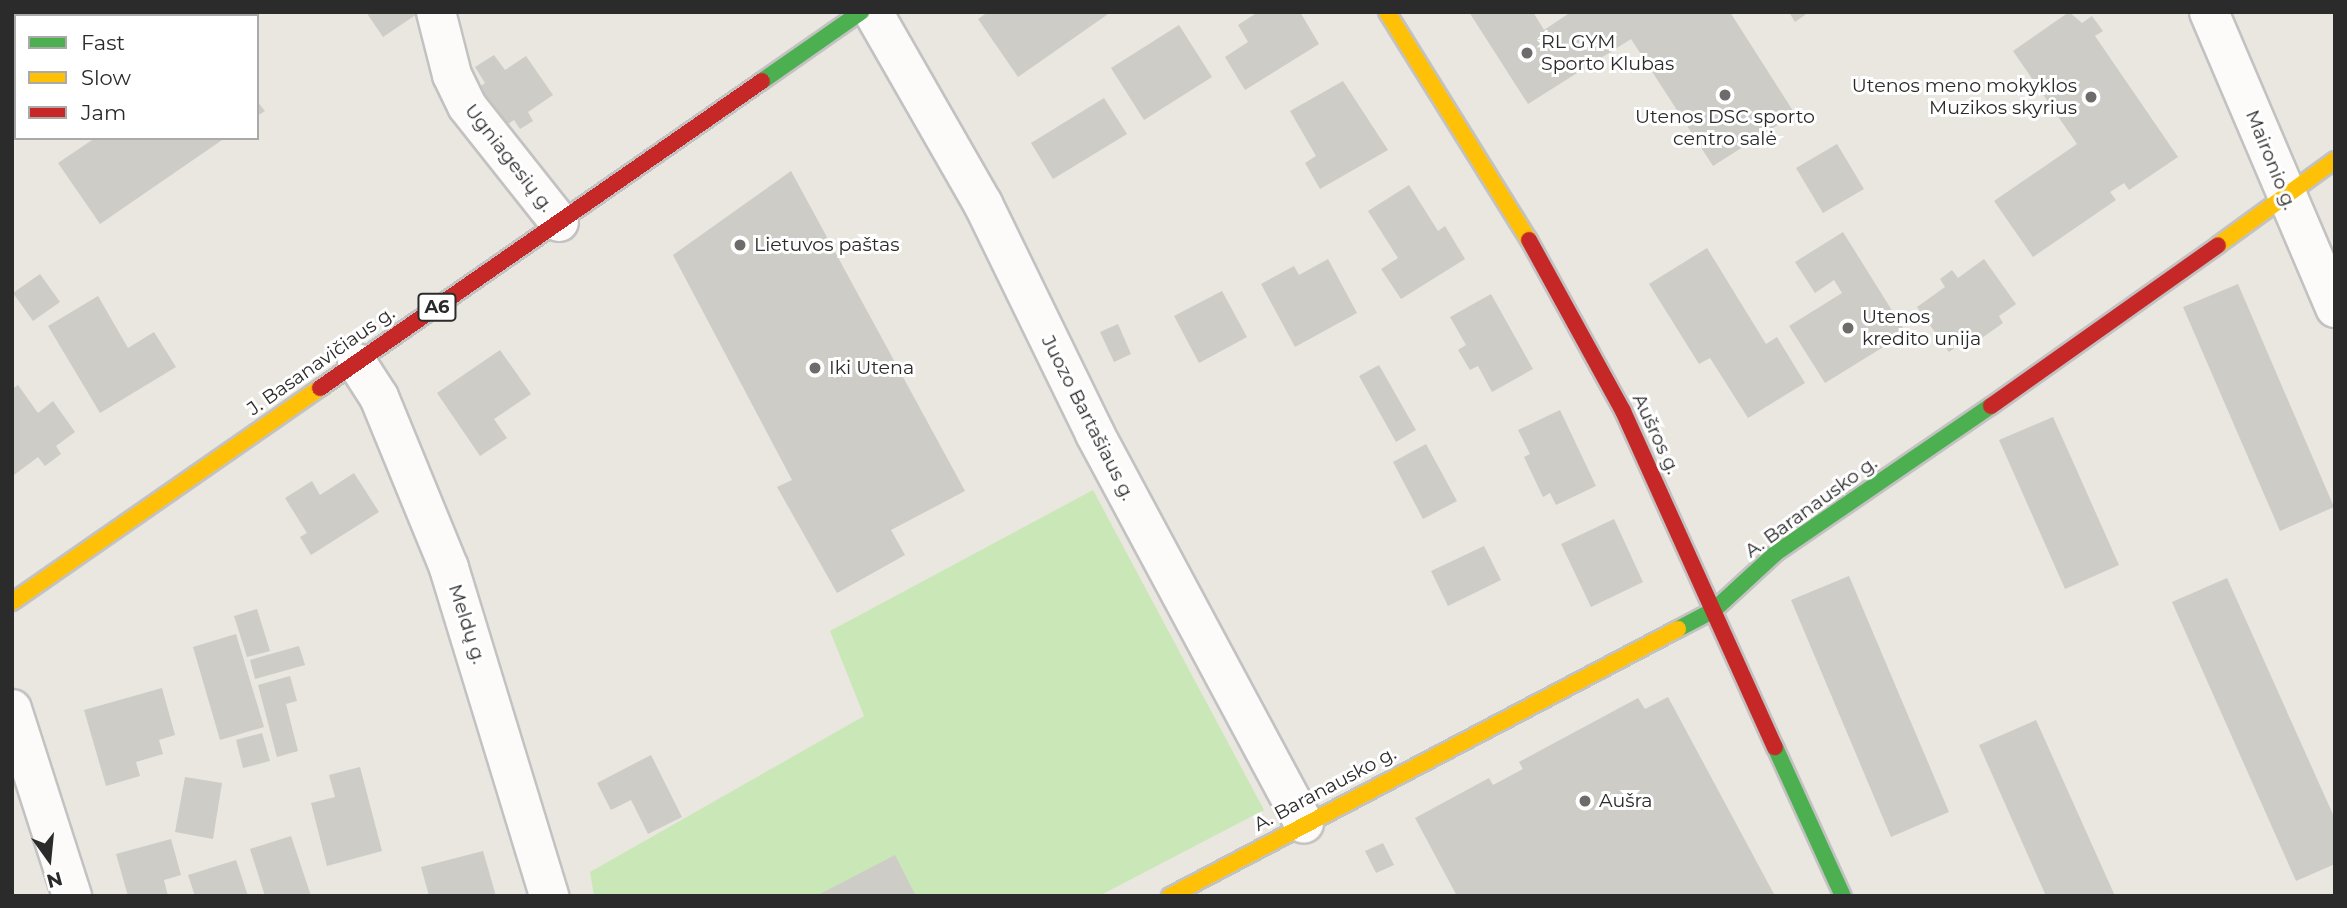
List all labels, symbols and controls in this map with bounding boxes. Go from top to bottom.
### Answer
legend [14,14,259,140]
text: Fast [81,30,125,55]
place label: RL GYM Sporto Klubas [1541,31,1674,75]
marker: RL GYM Sporto Klubas [1519,45,1535,61]
text: Slow [81,65,131,90]
place label: Utenos meno mokyklos Muzikos skyrius [1852,75,2077,119]
marker: Utenos DSC sporto centro salė [1717,87,1733,103]
marker: Utenos meno mokyklos Muzikos skyrius [2083,89,2099,105]
street label: Ugniagesių g. [460,99,558,217]
text: Jam [81,100,126,125]
place label: Utenos DSC sporto centro salė [1635,106,1815,150]
street label: Maironio g. [2241,107,2301,213]
place label: Lietuvos paštas [754,234,900,256]
marker: Lietuvos paštas [732,237,748,253]
road number: A6 [416,292,458,321]
street label: J. Basanavičiaus g. [243,302,399,420]
place label: Utenos kredito unija [1862,306,1981,350]
marker: Utenos kredito unija [1840,320,1856,336]
street label: Juozo Bartašiaus g. [1037,332,1139,504]
place label: Iki Utena [829,357,914,379]
marker: Iki Utena [807,360,823,376]
street label: Aušros g. [1627,390,1685,478]
street label: A. Baranausko g. [1740,451,1882,563]
street label: Meldų g. [443,581,491,667]
street label: A. Baranausko g. [1250,742,1400,836]
place label: Aušra [1599,790,1653,812]
marker: Aušra [1577,793,1593,809]
north arrow [14,824,84,894]
text: N [44,867,65,893]

